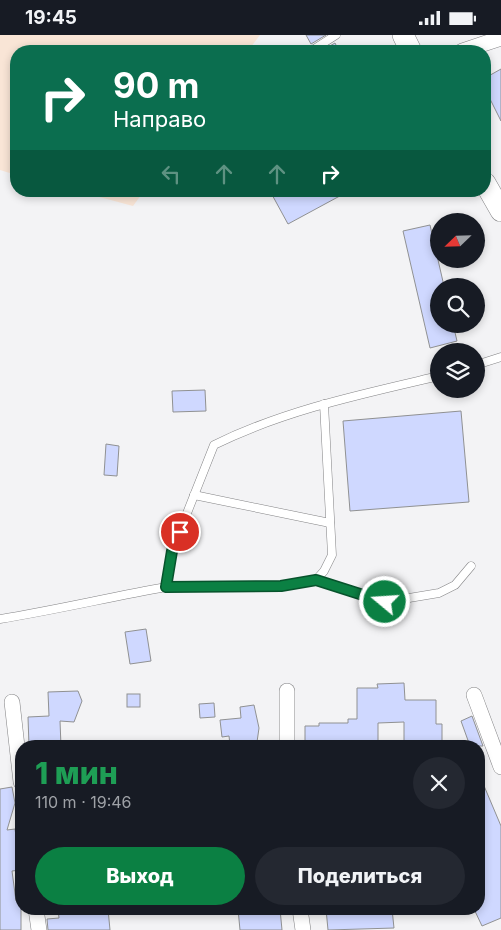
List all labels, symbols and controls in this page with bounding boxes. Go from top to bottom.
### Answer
text: 19:45 [25,6,77,29]
text: 90 m [113,64,200,106]
icon: right [30,65,95,130]
text: Направо [113,106,206,132]
icon: left [157,160,185,188]
icon: ahead [210,160,238,188]
icon: ahead [263,160,291,188]
icon: right [316,160,344,188]
north arrow [430,213,485,267]
map controls [430,213,485,398]
button: search [430,278,485,333]
button: layers [430,343,485,398]
pin [159,511,201,553]
icon: arrive [166,518,194,546]
position arrow [358,575,410,627]
text: 1 мин [35,755,118,791]
button: close [413,757,465,809]
text: 110 m · 19:46 [35,792,132,812]
button: Выход [35,847,245,905]
button: Поделиться [255,847,465,905]

